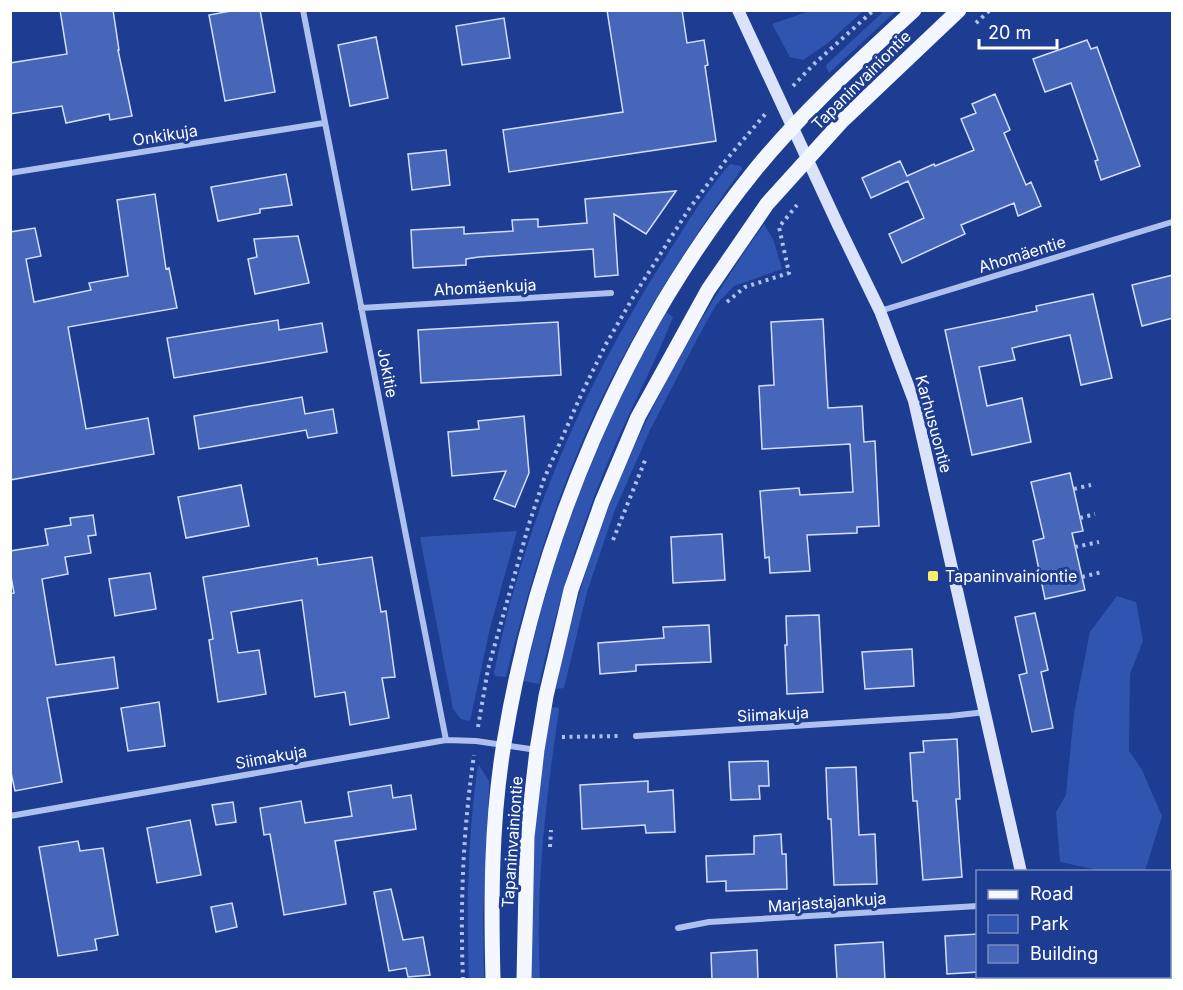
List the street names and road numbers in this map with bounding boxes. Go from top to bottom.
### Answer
street label: Tapaninvainiontie [807,26,915,134]
street label: Onkikuja [131,120,199,150]
street label: Ahomäentie [976,231,1068,277]
street label: Ahomäenkuja [433,274,537,300]
street label: Jokitie [373,347,403,399]
street label: Karhusuontie [911,373,957,475]
street label: Siimakuja [736,702,810,726]
street label: Siimakuja [234,741,308,773]
street label: Tapaninvainiontie [497,775,527,909]
street label: Marjastajankuja [767,888,887,916]

